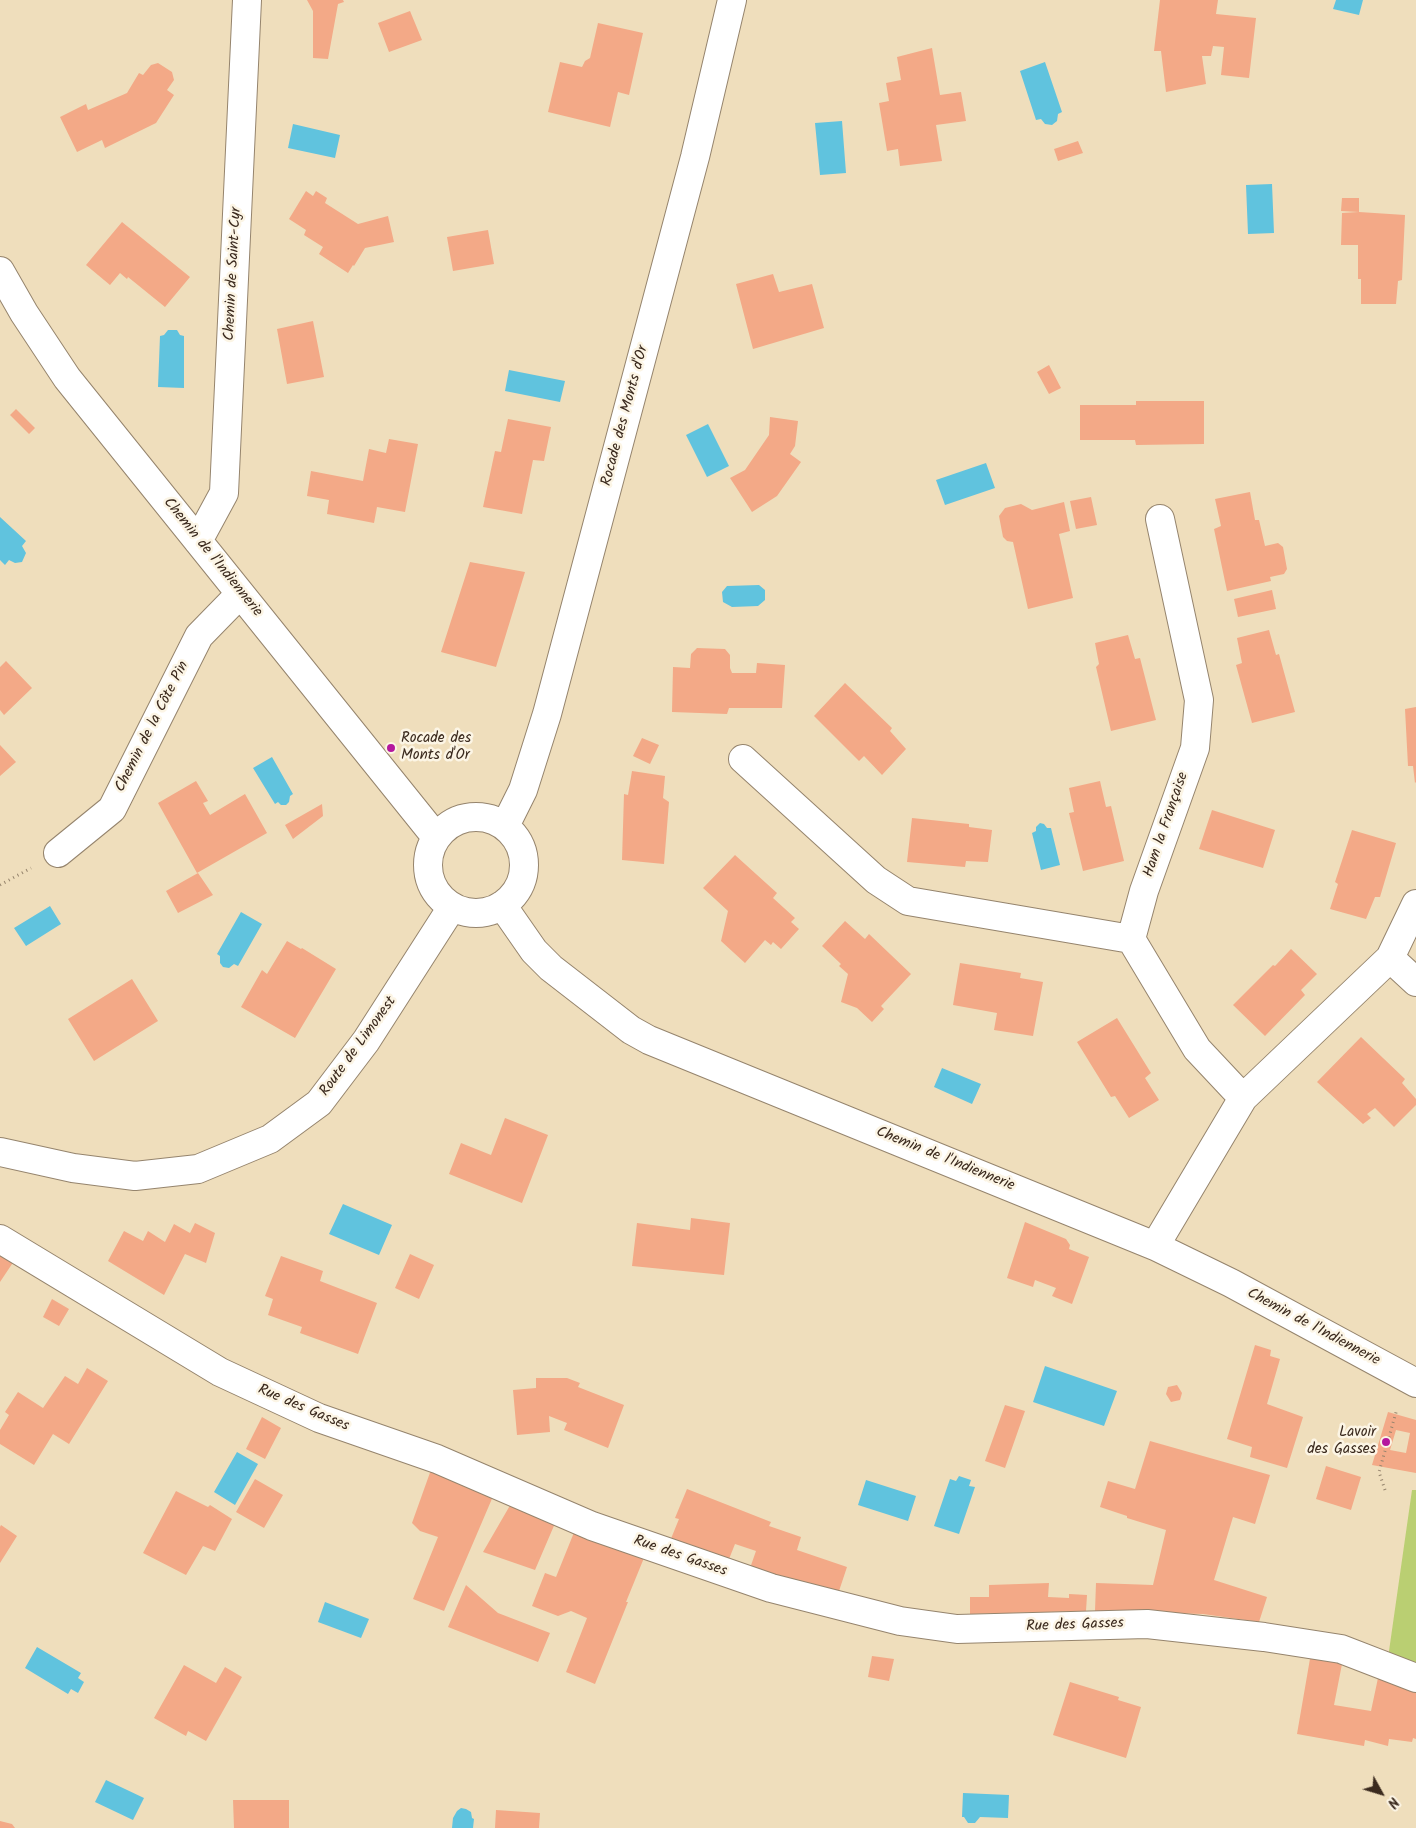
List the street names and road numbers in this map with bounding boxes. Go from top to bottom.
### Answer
street label: Chemin de Saint-Cyr [222,207,246,341]
street label: Rocade des Monts d'Or [599,344,653,488]
street label: Chemin de l'Indiennerie [158,495,266,621]
street label: Chemin de la Côte Pin [112,659,194,795]
street label: Ham la Française [1141,770,1193,880]
street label: Route de Limonest [317,994,401,1100]
street label: Chemin de l'Indiennerie [873,1124,1017,1196]
street label: Chemin de l'Indiennerie [1243,1285,1383,1371]
street label: Rue des Gasses [255,1382,351,1436]
street label: Rue des Gasses [631,1533,729,1581]
street label: Rue des Gasses [1026,1615,1124,1637]

